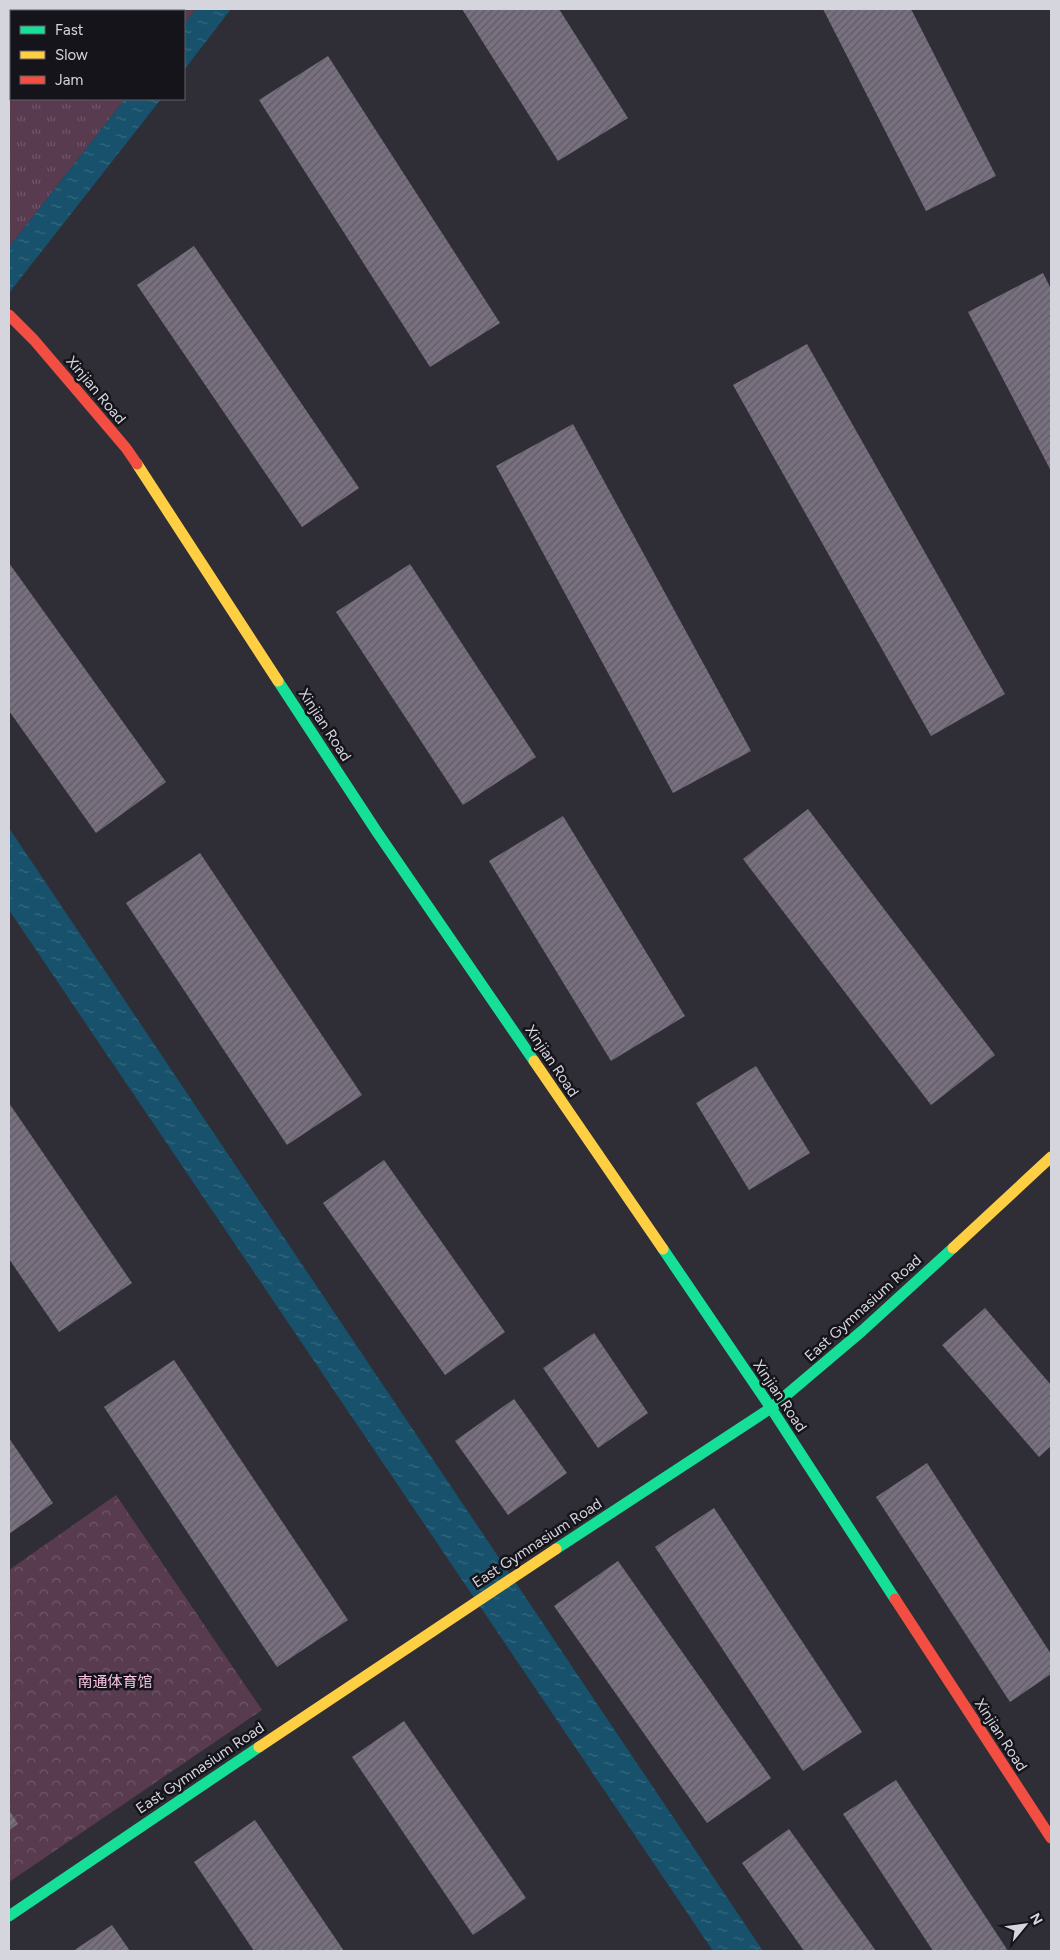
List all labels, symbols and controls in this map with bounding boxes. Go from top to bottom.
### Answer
legend [10,10,185,100]
text: Fast [55,21,84,39]
text: Slow [55,46,88,64]
text: Jam [55,71,83,89]
street label: Xinjian Road [62,352,130,428]
street label: Xinjian Road [295,685,355,765]
street label: Xinjian Road [521,1022,583,1100]
street label: East Gymnasium Road [801,1251,925,1365]
street label: Xinjian Road [749,1357,811,1435]
street label: East Gymnasium Road [469,1494,605,1592]
park label: 南通体育馆 [77,1673,153,1691]
street label: Xinjian Road [971,1695,1031,1775]
street label: East Gymnasium Road [132,1718,268,1818]
north arrow [1000,1900,1050,1950]
text: N [1026,1910,1046,1928]

